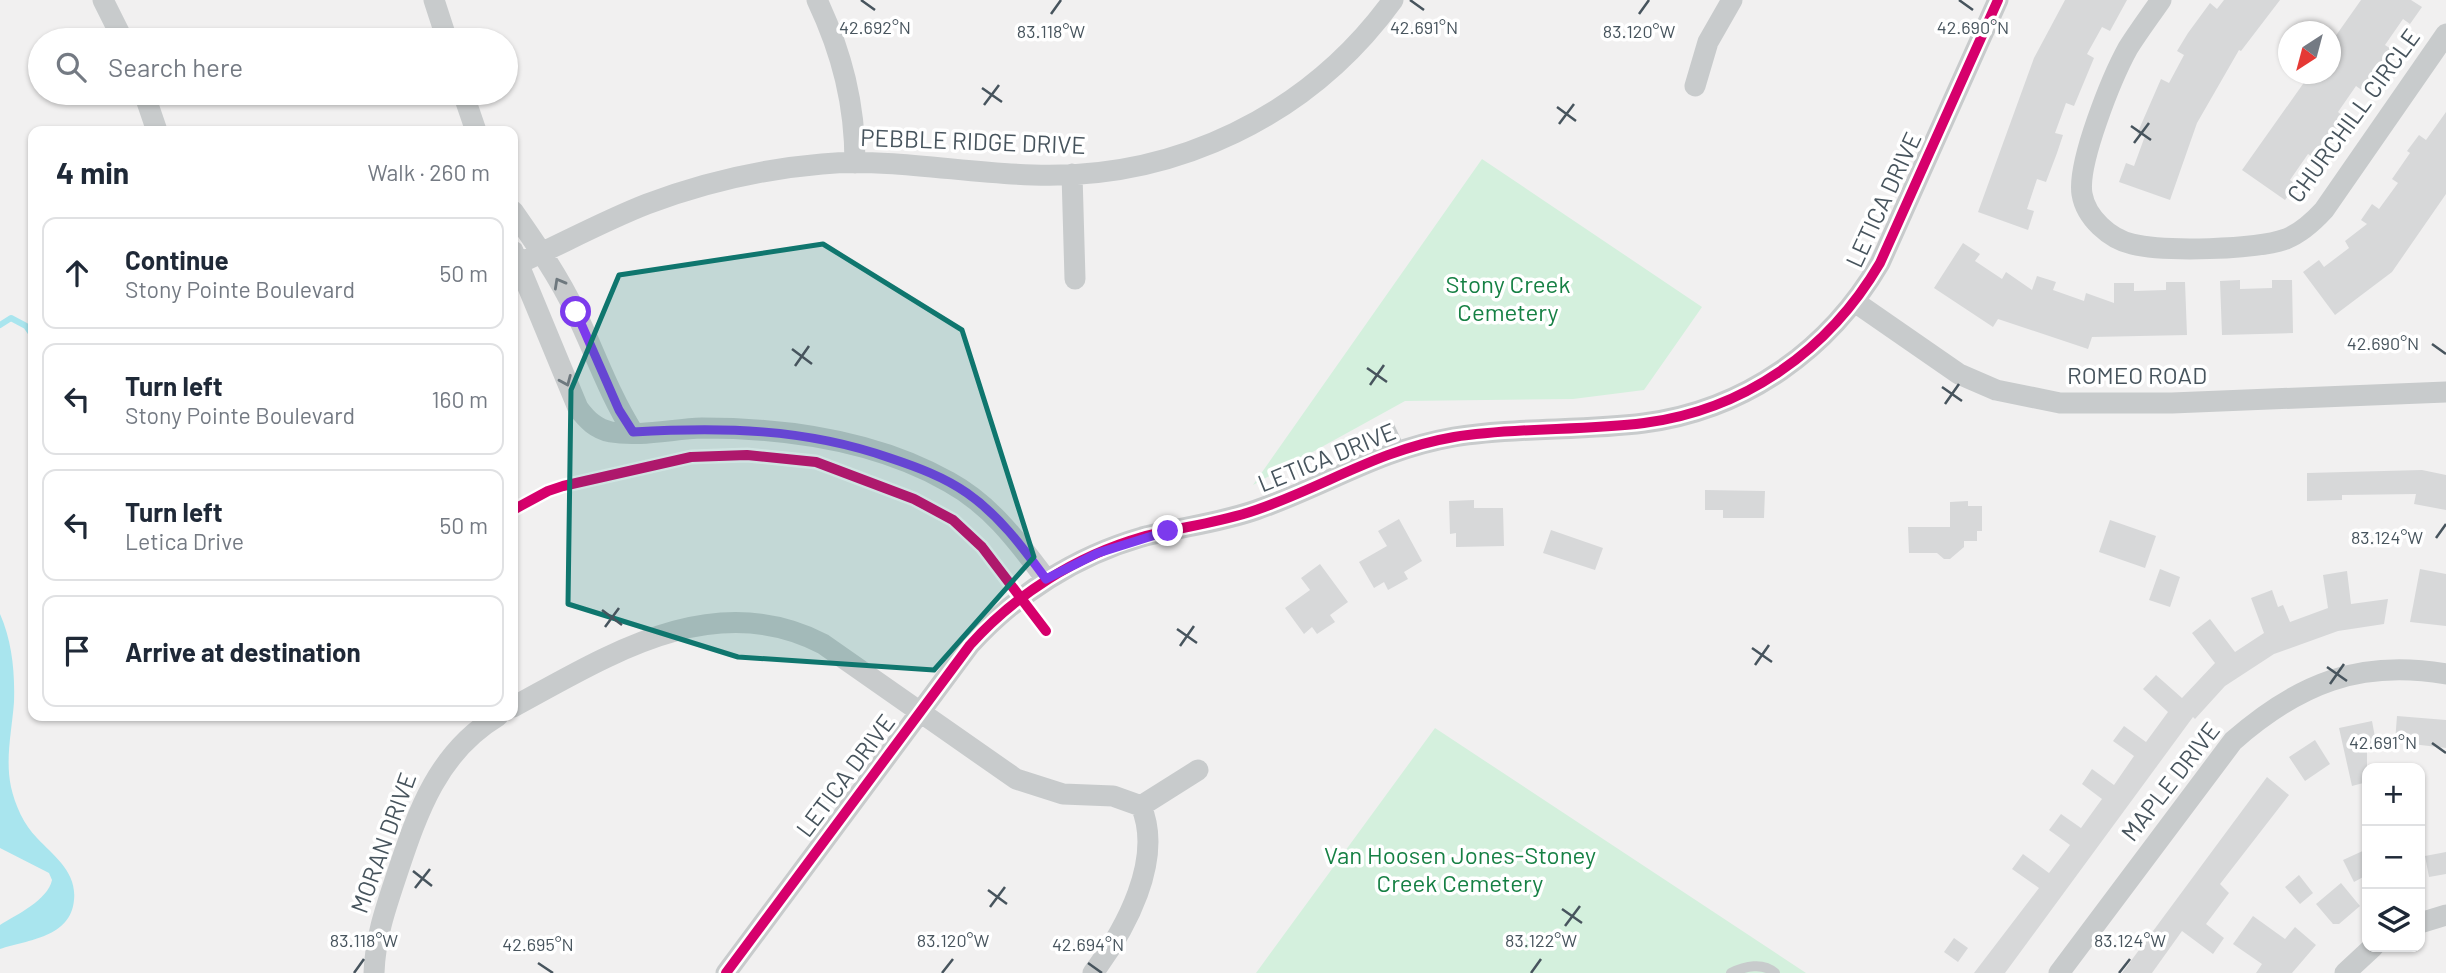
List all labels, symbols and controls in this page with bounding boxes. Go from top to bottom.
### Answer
text: 42.692°N [839,16,911,38]
text: 42.691°N [1390,16,1458,38]
text: 42.690°N [1937,16,2009,38]
text: 83.118°W [1017,20,1085,42]
text: 83.120°W [1603,20,1675,42]
north arrow [2278,21,2341,84]
street label: CHURCHILL CIRCLE [2280,23,2425,207]
search box [28,28,518,105]
icon: search [52,48,90,86]
text: Search here [108,51,243,82]
street label: PEBBLE RIDGE DRIVE [860,122,1086,159]
street label: LETICA DRIVE [1839,127,1927,272]
text: 4 min [56,154,129,190]
text: Walk · 260 m [368,158,490,186]
text: Continue [125,244,229,275]
icon: ahead [58,254,96,292]
text: 50 m [440,259,488,287]
park label: Stony Creek Cemetery [1446,269,1570,326]
text: Stony Pointe Boulevard [125,275,355,303]
one-way arrow [554,277,567,290]
route start [560,296,591,327]
text: 42.690°N [2347,332,2419,354]
street label: ROMEO ROAD [2067,360,2207,389]
text: Turn left [125,370,223,401]
one-way arrow [558,374,572,386]
icon: left [58,380,96,418]
text: 160 m [431,385,488,413]
text: Stony Pointe Boulevard [125,401,355,429]
street label: LETICA DRIVE [1253,416,1400,497]
text: Turn left [125,496,223,527]
icon: left [58,506,96,544]
text: 50 m [440,511,488,539]
route end [1152,515,1183,546]
text: 83.124°W [2351,526,2423,548]
text: Letica Drive [125,527,244,555]
icon: arrive [58,632,96,670]
text: Arrive at destination [125,636,361,667]
street label: LETICA DRIVE [789,708,900,842]
street label: MAPLE DRIVE [2114,716,2225,846]
text: 42.691°N [2349,731,2417,753]
map controls [2362,763,2425,952]
button: + [2362,763,2425,826]
street label: MORAN DRIVE [344,768,421,917]
button: − [2362,826,2425,889]
park label: Van Hoosen Jones-Stoney Creek Cemetery [1324,840,1596,897]
button: layers [2362,889,2425,952]
text: 83.118°W [330,929,398,951]
text: 83.120°W [917,929,989,951]
text: 83.122°W [1505,929,1577,951]
text: 83.124°W [2094,929,2166,951]
text: 42.695°N [502,933,574,955]
text: 42.694°N [1052,933,1124,955]

